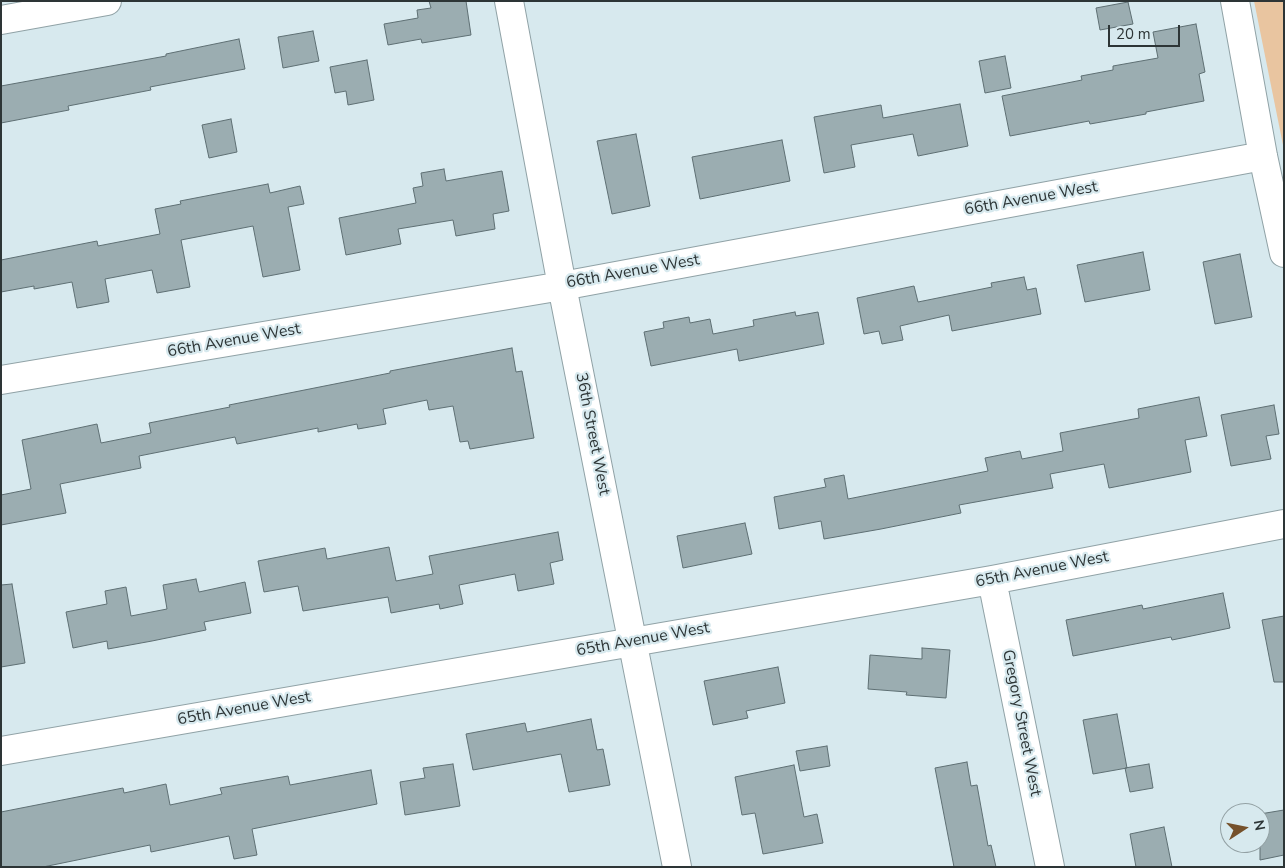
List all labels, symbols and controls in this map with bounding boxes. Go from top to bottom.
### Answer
scale bar [1110,15,1182,47]
text: 20 m [1116,24,1151,44]
street label: 66th Avenue West [963,178,1099,220]
street label: 66th Avenue West [565,251,701,293]
street label: 66th Avenue West [166,320,302,362]
street label: 36th Street West [571,371,613,497]
street label: 65th Avenue West [974,548,1110,592]
street label: 65th Avenue West [575,619,711,661]
street label: Gregory Street West [997,648,1045,798]
street label: 65th Avenue West [176,688,312,730]
north arrow [1220,803,1270,853]
text: N [1249,818,1270,832]

